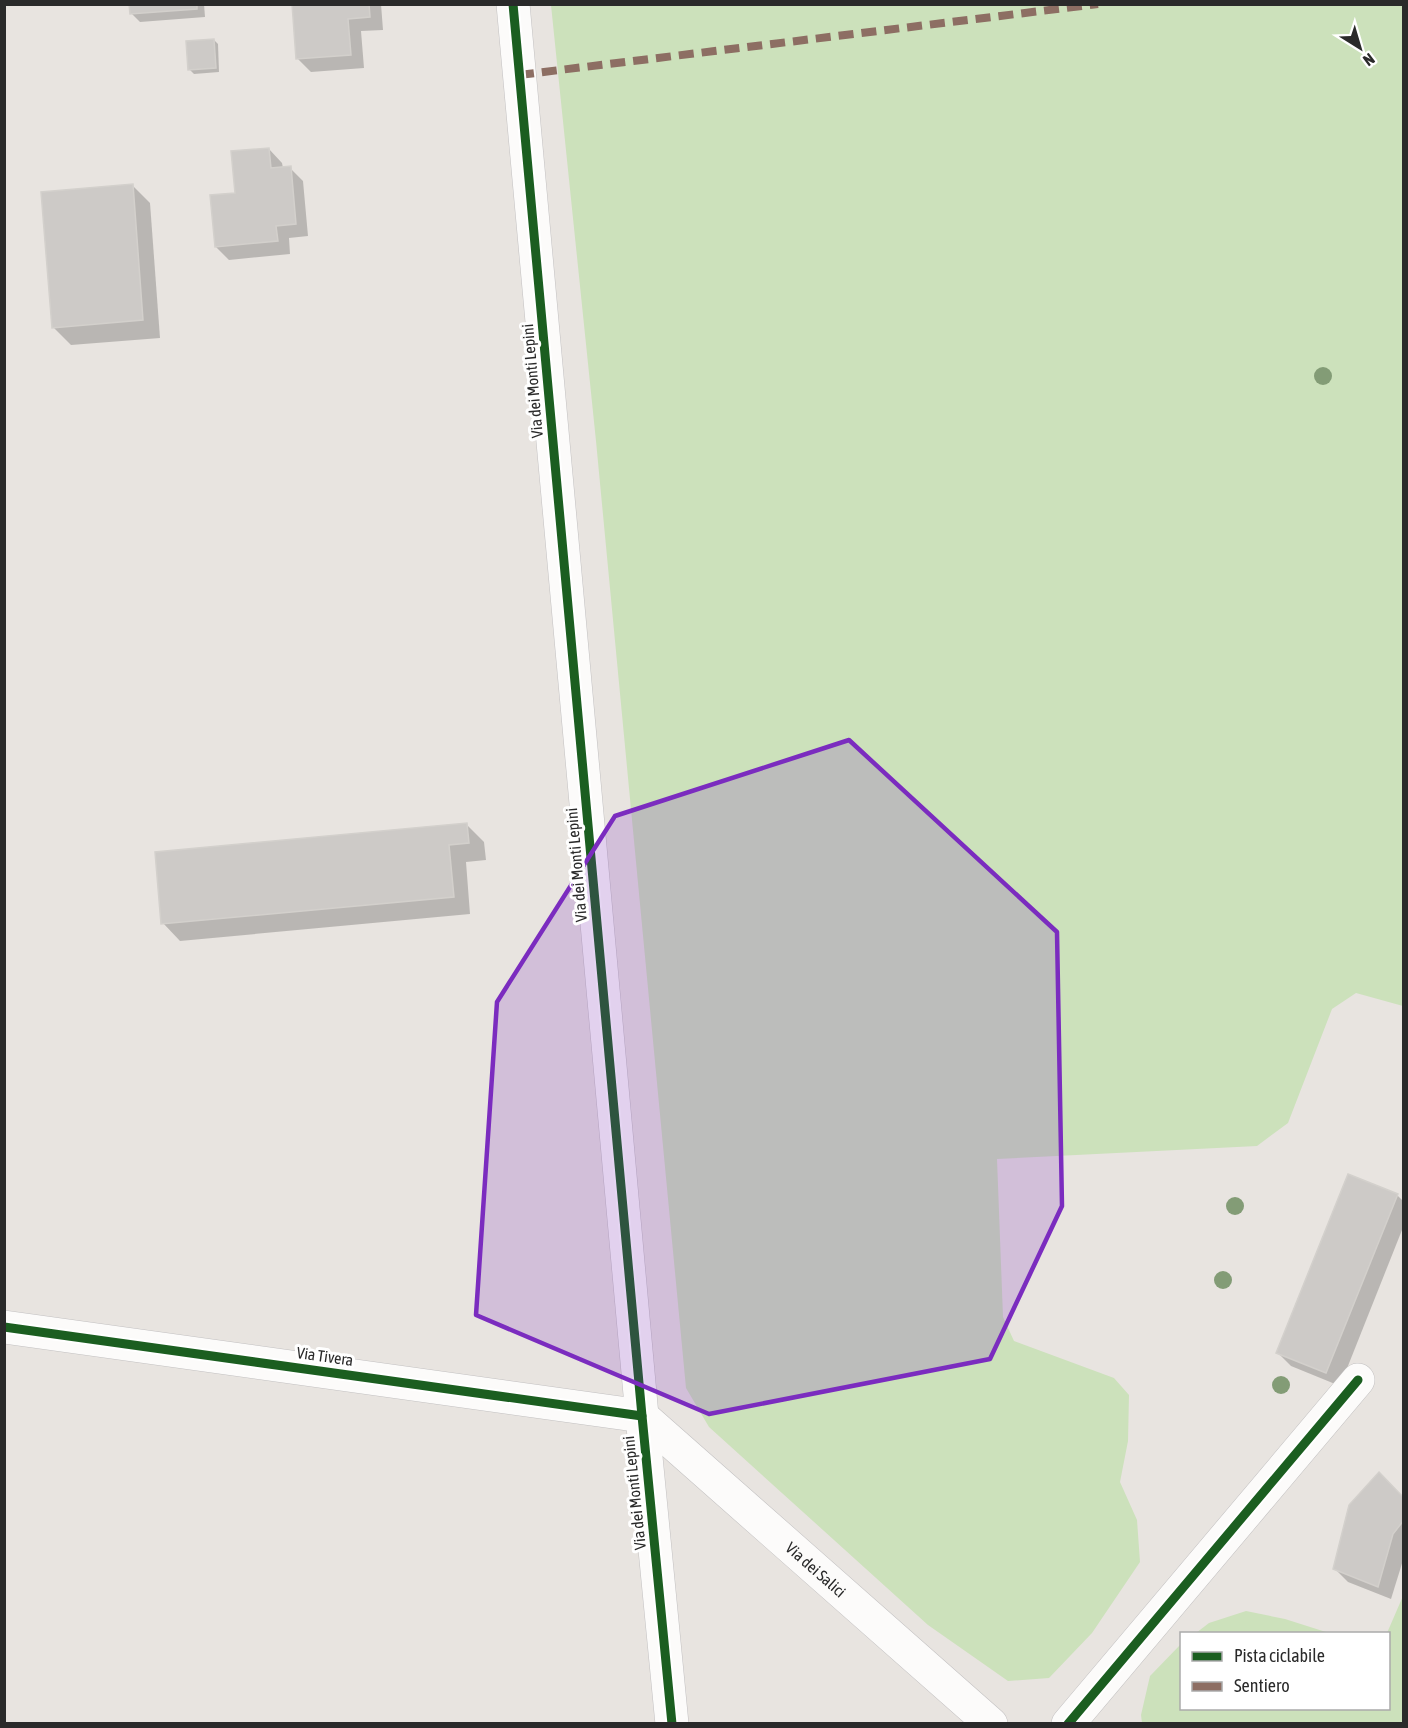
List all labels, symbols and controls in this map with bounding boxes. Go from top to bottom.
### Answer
north arrow [1330,18,1390,78]
text: N [1360,50,1378,70]
street label: Via dei Monti Lepini [518,323,547,439]
street label: Via dei Monti Lepini [562,807,591,923]
street label: Via Tivera [295,1343,355,1369]
street label: Via dei Monti Lepini [619,1435,650,1551]
street label: Via dei Salici [782,1538,850,1601]
legend [1180,1632,1390,1710]
text: Pista ciclabile [1234,1645,1325,1666]
text: Sentiero [1234,1675,1290,1696]

